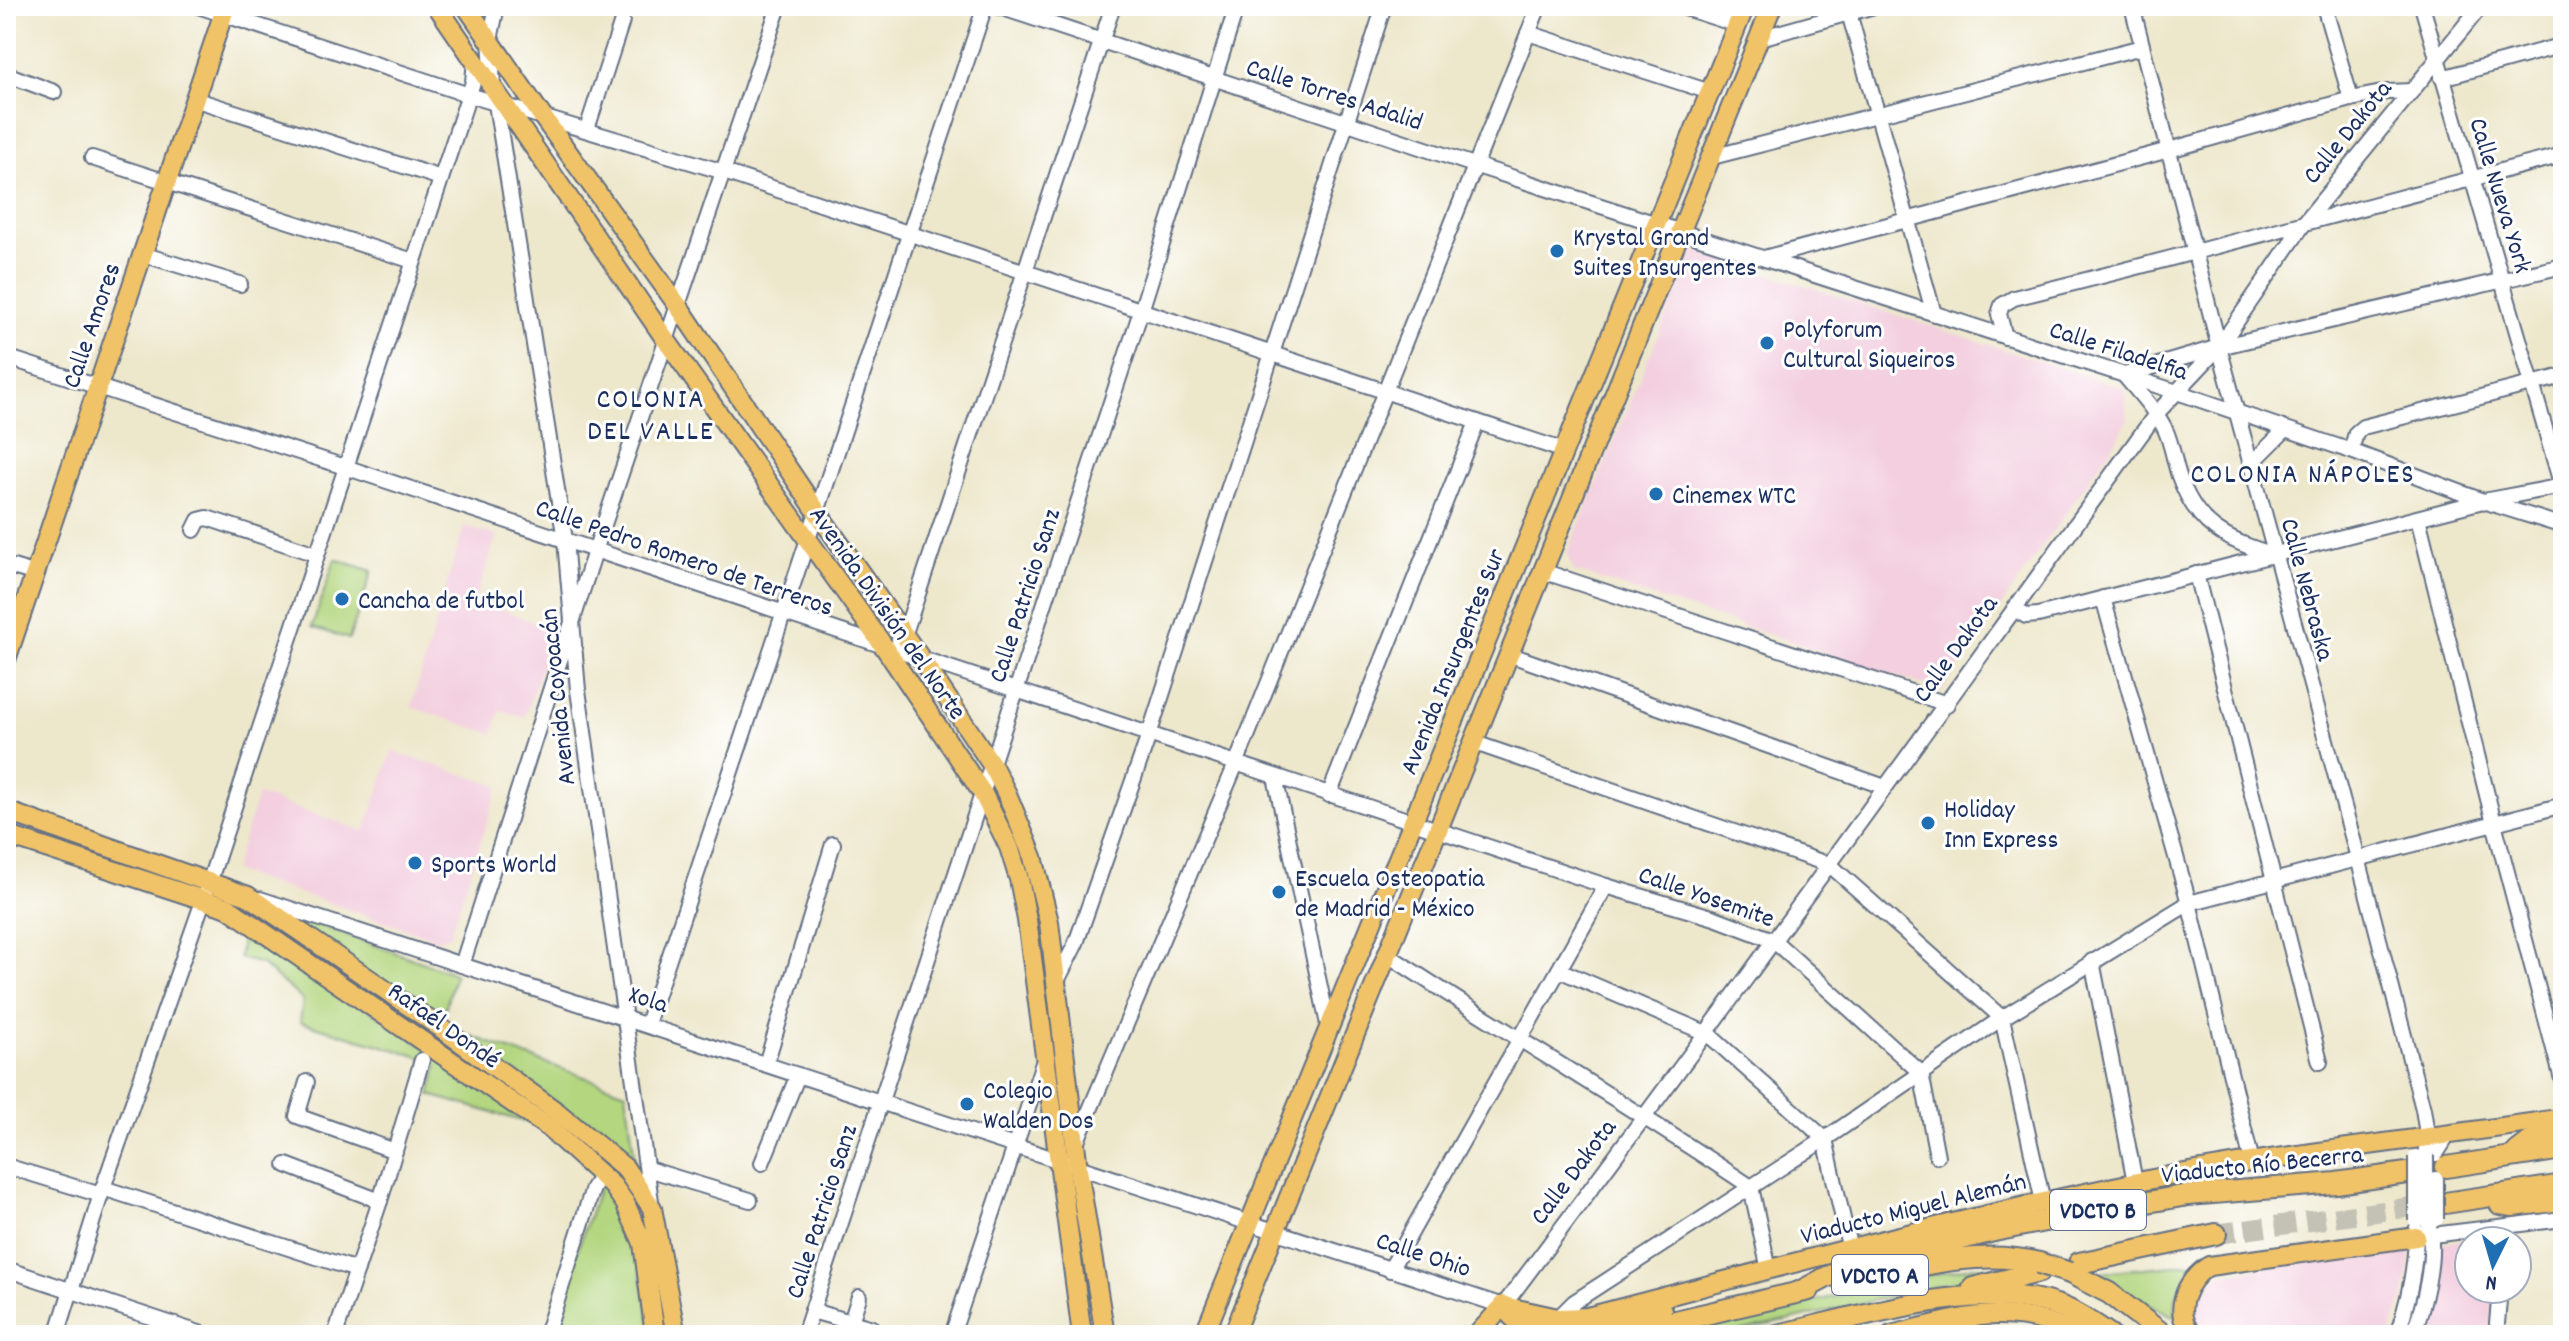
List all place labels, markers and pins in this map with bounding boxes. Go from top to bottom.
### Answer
place label: Krystal Grand Suites Insurgentes [1573,221,1757,288]
marker: Krystal Grand Suites Insurgentes [1548,242,1566,260]
place label: Polyforum Cultural Siqueiros [1783,313,1955,380]
marker: Polyforum Cultural Siqueiros [1758,334,1776,352]
place label: Cinemex WTC [1672,479,1796,516]
marker: Cinemex WTC [1647,485,1665,503]
place label: Cancha de futbol [358,584,524,621]
marker: Cancha de futbol [333,590,351,608]
place label: Holiday Inn Express [1944,793,2058,860]
marker: Holiday Inn Express [1919,814,1937,832]
place label: Sports World [431,848,557,885]
marker: Sports World [406,854,424,872]
place label: Escuela Osteopatia de Madrid - México [1295,862,1485,929]
marker: Escuela Osteopatia de Madrid - México [1270,883,1288,901]
place label: Colegio Walden Dos [983,1074,1094,1141]
marker: Colegio Walden Dos [958,1095,976,1113]

